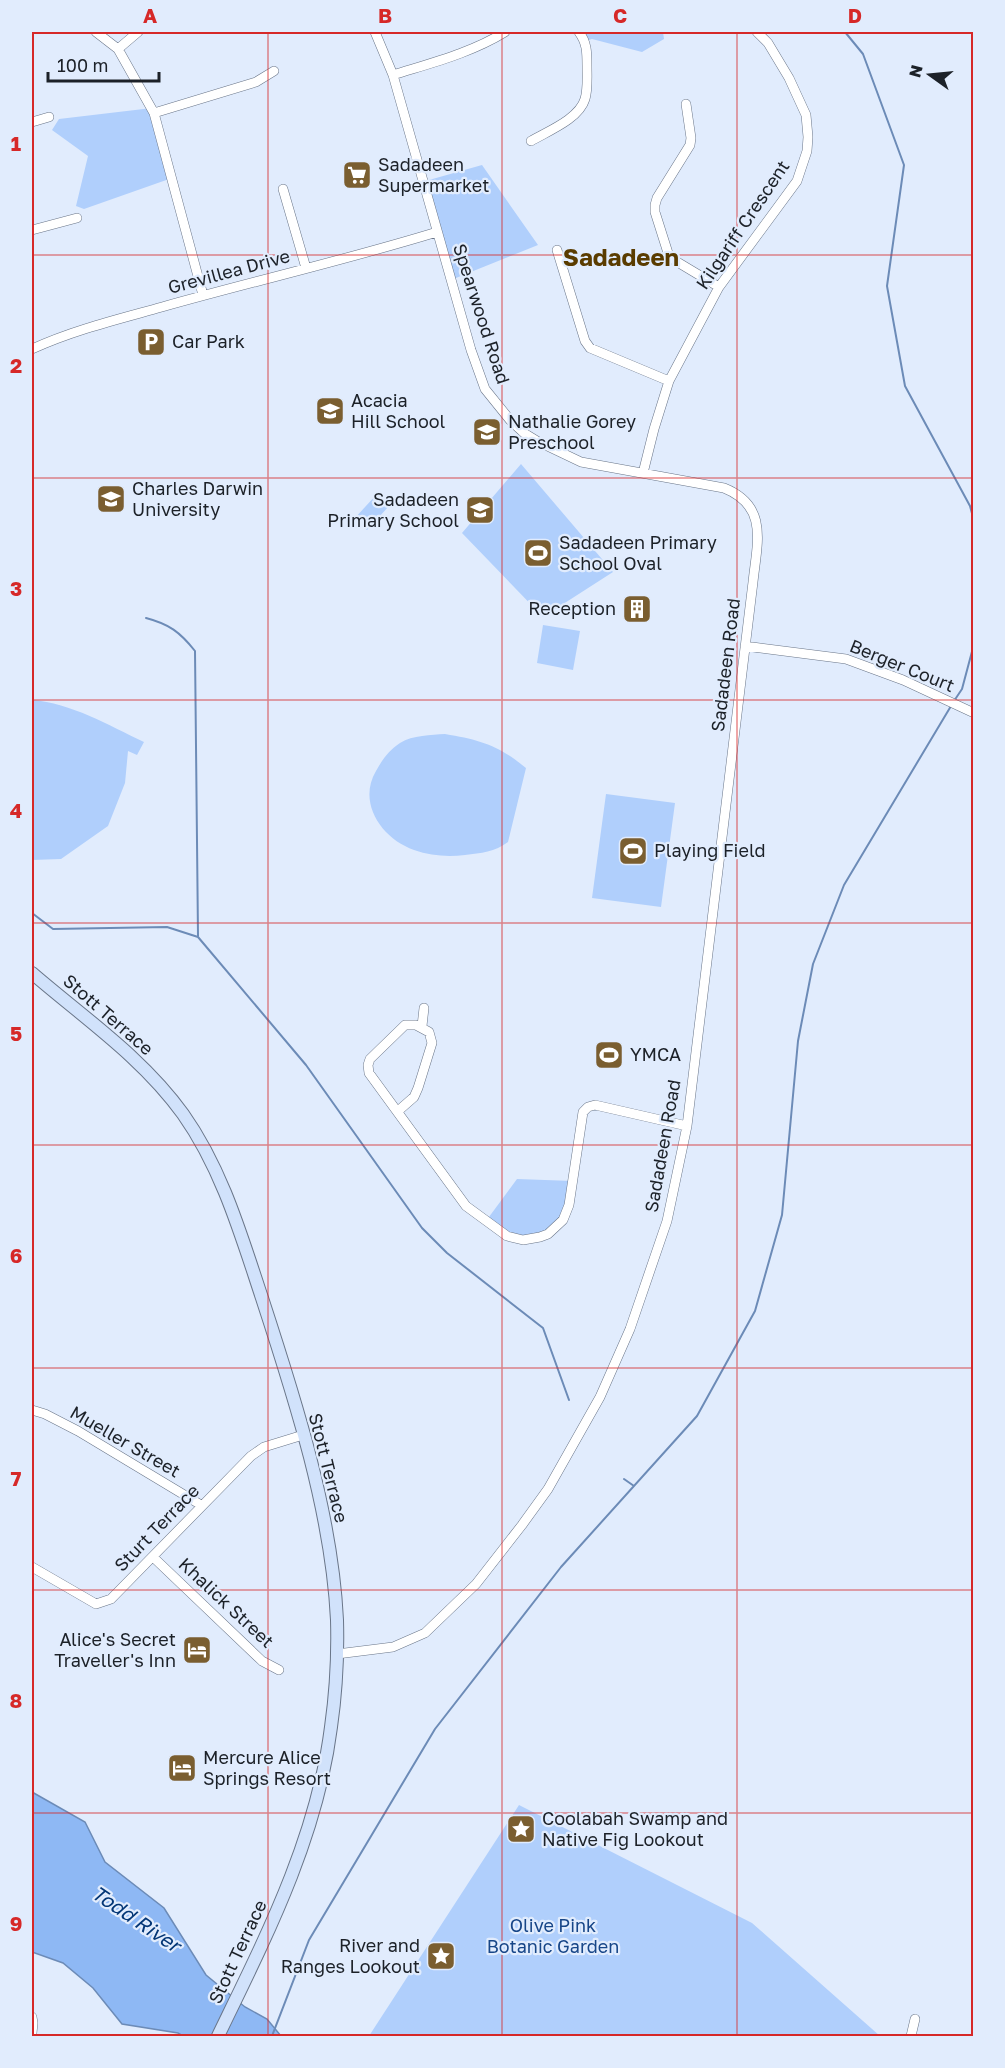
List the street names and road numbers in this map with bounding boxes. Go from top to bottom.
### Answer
street label: Kilgariff Crescent [691,156,794,293]
street label: Spearwood Road [449,241,515,387]
street label: Grevillea Drive [165,244,292,298]
street label: Sadadeen Road [706,597,744,733]
street label: Berger Court [847,634,958,696]
street label: Stott Terrace [59,969,158,1059]
street label: Sadadeen Road [639,1078,685,1214]
street label: Mueller Street [67,1401,184,1482]
street label: Stott Terrace [305,1411,353,1525]
street label: Sturt Terrace [109,1479,203,1575]
street label: Khalick Street [175,1553,279,1652]
street label: Stott Terrace [203,1896,271,2007]

